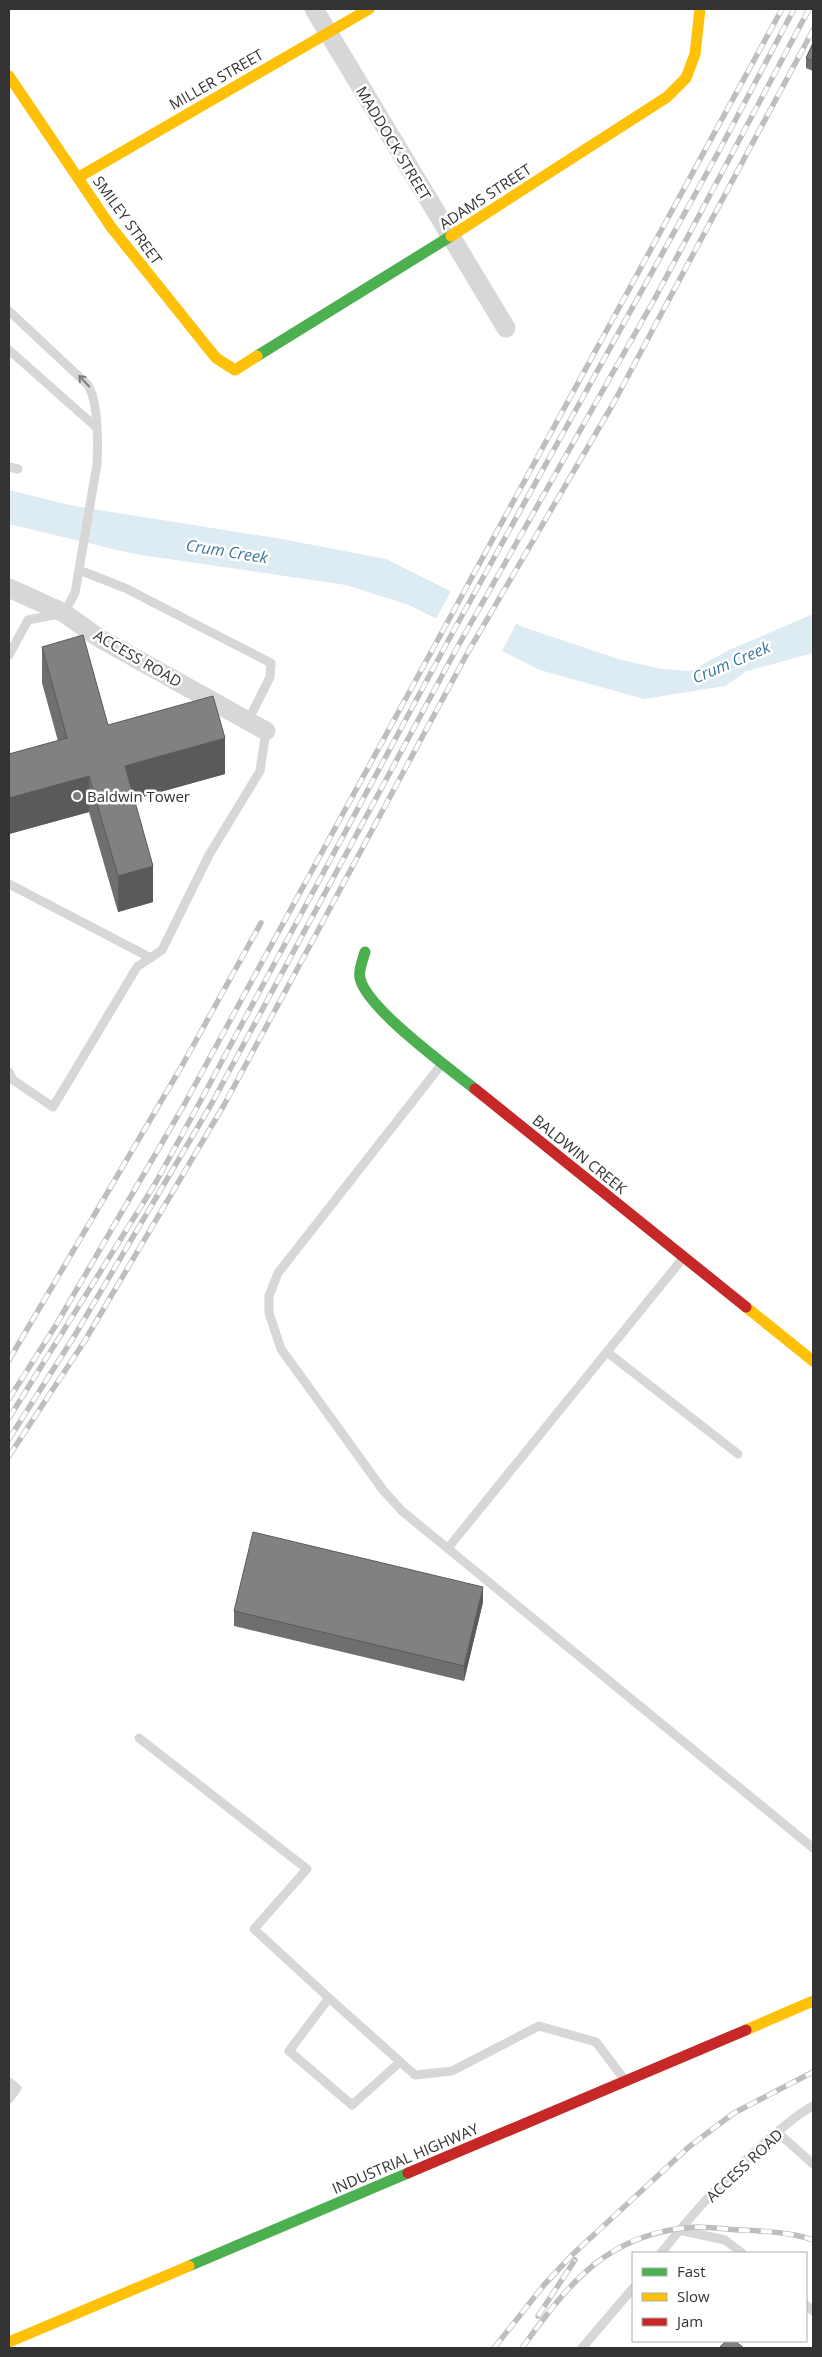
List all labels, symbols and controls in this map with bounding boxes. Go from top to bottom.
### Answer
street label: MILLER STREET [165,44,267,114]
street label: MADDOCK STREET [352,82,436,204]
street label: ADAMS STREET [435,158,536,233]
street label: SMILEY STREET [89,172,167,269]
one-way arrow [78,375,90,388]
water label: Crum Creek [185,534,271,569]
street label: ACCESS ROAD [90,625,186,691]
water label: Crum Creek [689,635,774,688]
place label: Baldwin Tower [87,786,190,806]
marker: Baldwin Tower [71,790,83,802]
street label: BALDWIN CREEK [529,1110,632,1199]
street label: INDUSTRIAL HIGHWAY [329,2118,482,2198]
street label: ACCESS ROAD [701,2124,787,2206]
legend [632,2252,807,2342]
text: Fast [677,2261,706,2281]
text: Slow [677,2286,710,2306]
text: Jam [675,2311,703,2331]

